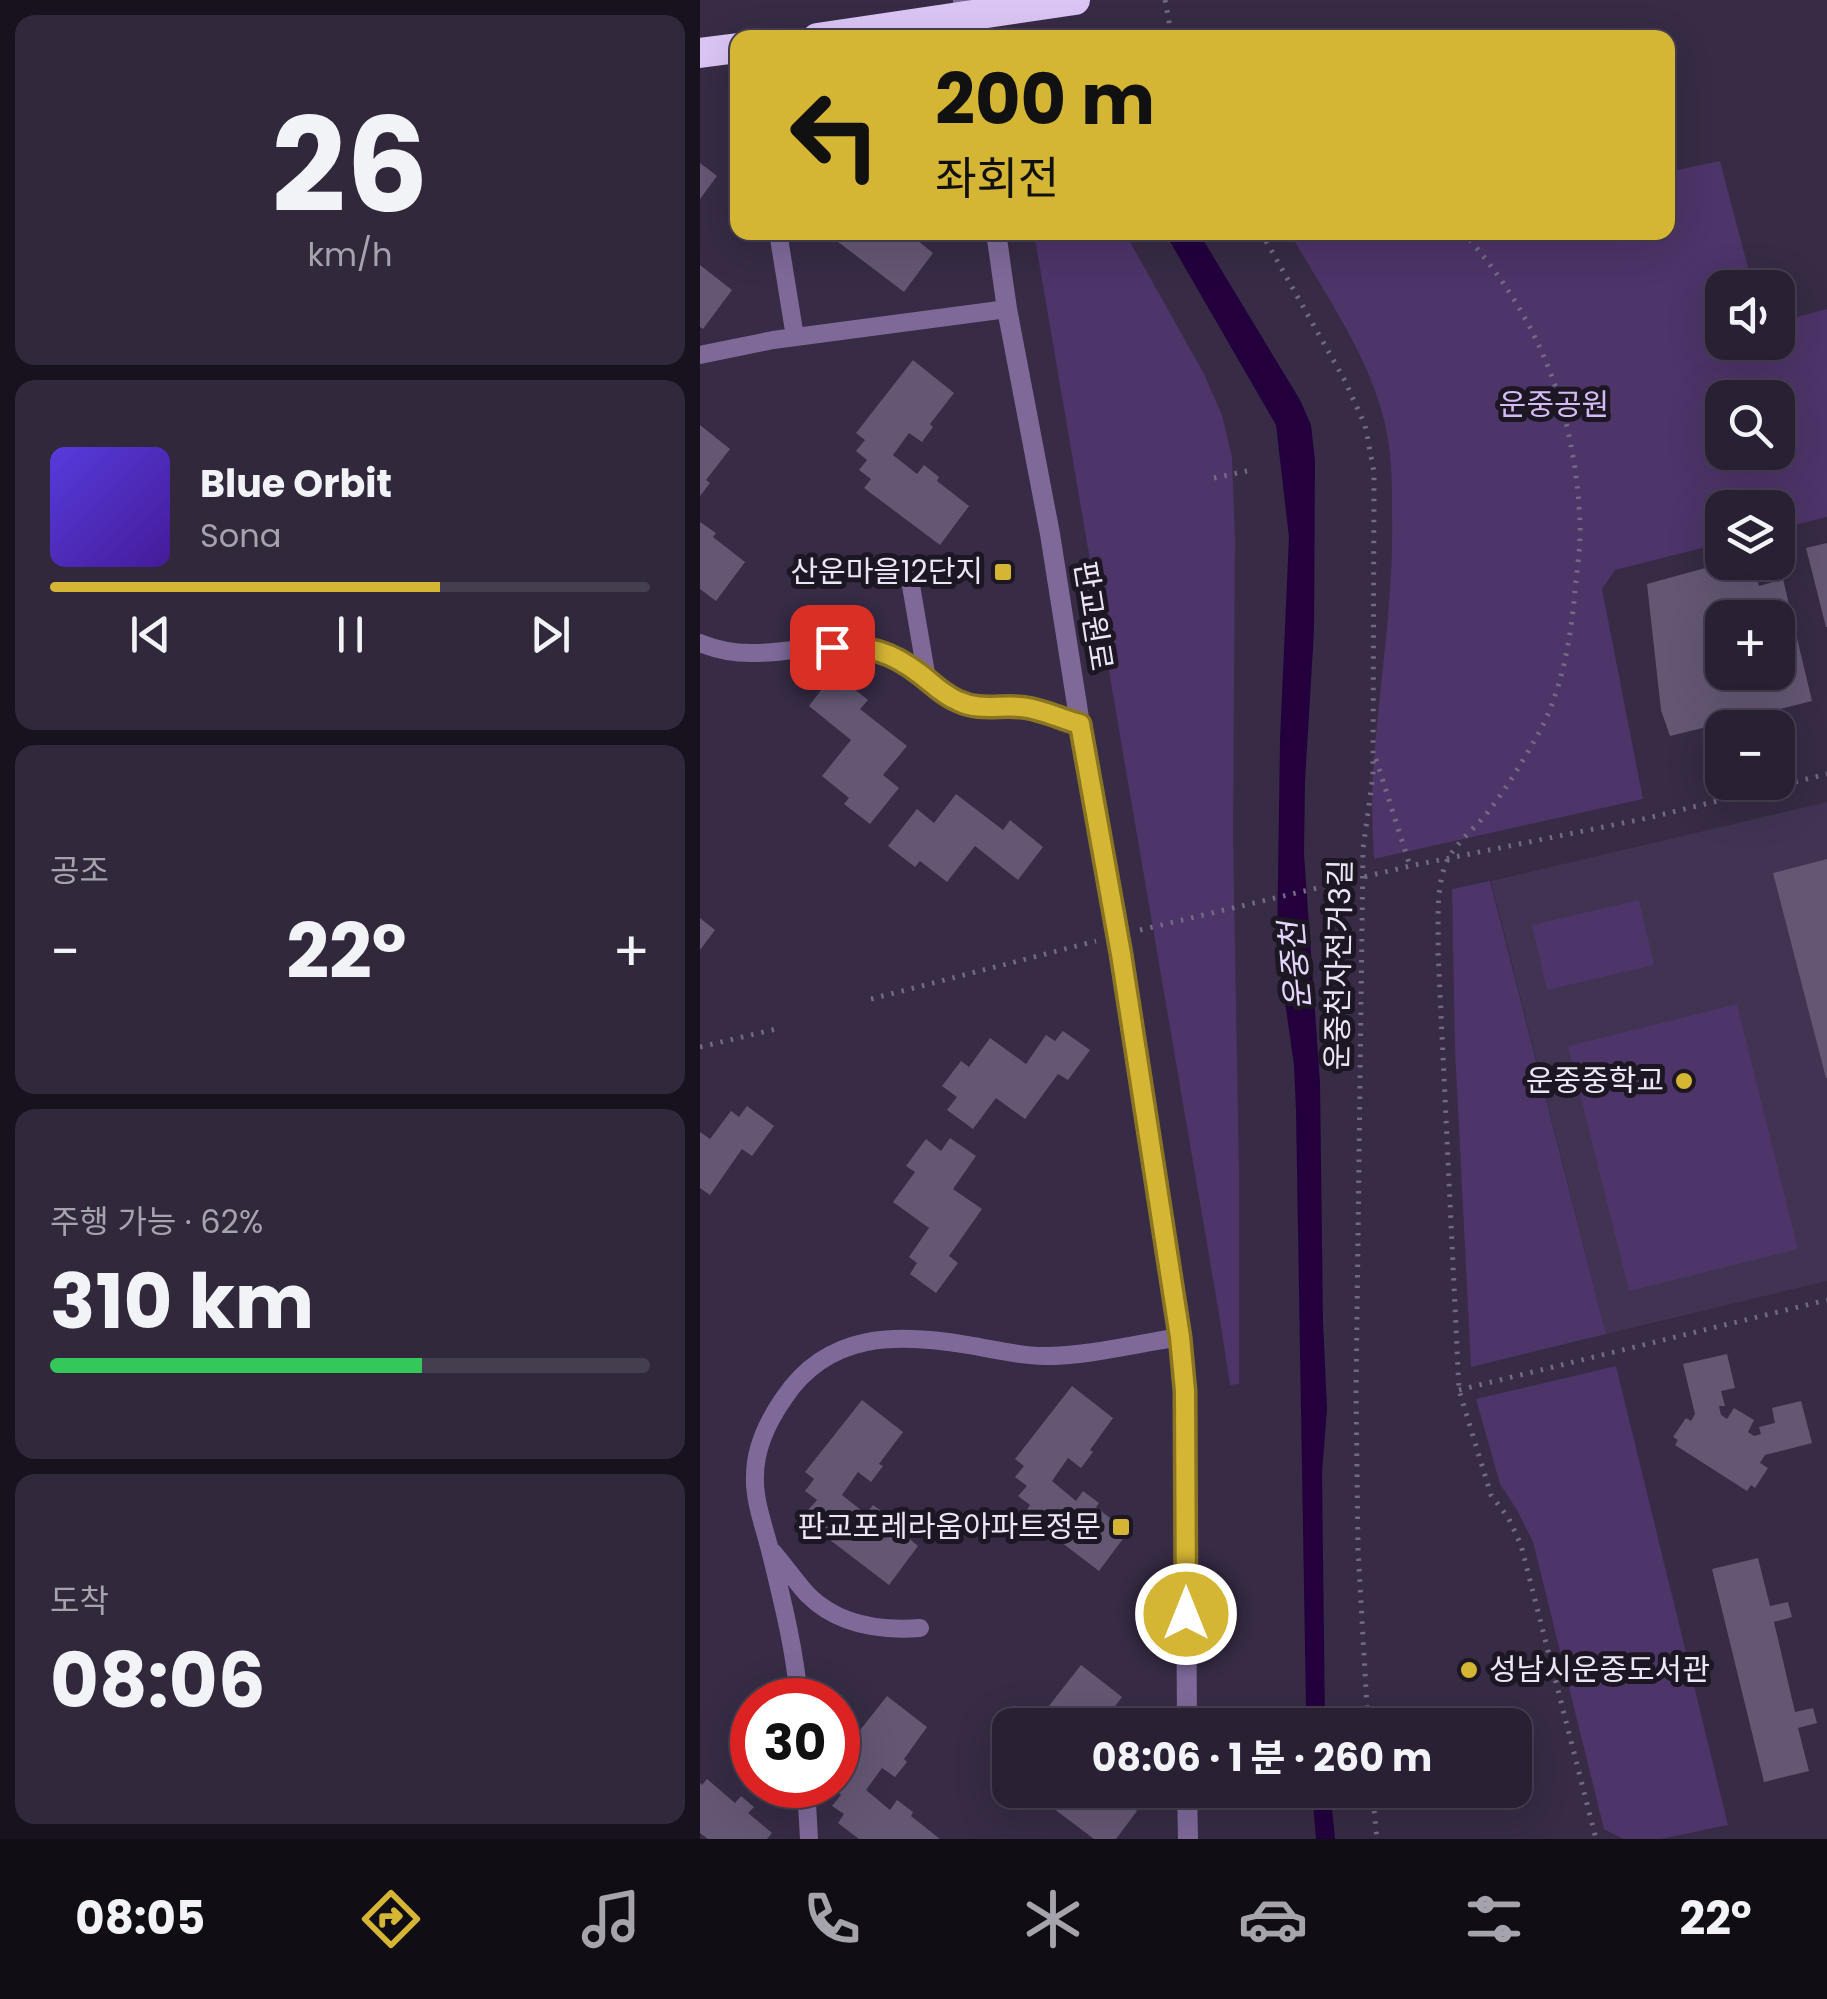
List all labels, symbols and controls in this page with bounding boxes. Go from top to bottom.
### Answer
text: 200 m [935,50,1155,149]
icon: left [770,70,900,200]
text: 26 [271,74,429,257]
text: 좌회전 [935,147,1059,210]
text: km/h [307,232,393,277]
map controls [1705,270,1795,800]
button: sound [1705,270,1795,360]
button: search [1705,380,1795,470]
park label: 운중공원 [1499,383,1609,426]
text: Blue Orbit [200,457,392,510]
button: layers [1705,490,1795,580]
text: Sona [200,513,281,558]
place label: 산운마을12단지 [791,550,983,593]
street label: 판교원로 [1064,558,1123,674]
marker: 산운마을12단지 [992,561,1014,583]
button: + [1705,600,1795,690]
pin [790,605,875,690]
icon: previous [123,607,178,662]
icon: pause [323,607,378,662]
icon: next [523,607,578,662]
icon: arrive [805,620,860,675]
button: − [1705,710,1795,800]
text: 공조 [50,848,109,893]
street label: 운중천자전거3길 [1315,859,1362,1071]
text: 22° [286,899,407,1004]
text: − [50,913,80,990]
text: + [612,913,650,990]
water label: 운중천 [1268,917,1321,1012]
place label: 운중중학교 [1526,1059,1664,1102]
marker: 운중중학교 [1673,1070,1695,1092]
text: 주행 가능 · 62% [50,1199,263,1244]
text: 310 km [50,1249,314,1354]
place label: 판교포레라움아파트정문 [797,1505,1101,1548]
marker: 판교포레라움아파트정문 [1110,1516,1132,1538]
position arrow [1134,1562,1238,1666]
text: 도착 [50,1578,109,1623]
text: 08:06 [50,1628,265,1733]
place label: 성남시운중도서관 [1489,1648,1710,1691]
marker: 성남시운중도서관 [1458,1659,1480,1681]
speed limit sign: 30 [730,1678,860,1808]
text: 08:06 · 1 분 · 260 m [1092,1731,1432,1784]
icon: directions [356,1884,426,1954]
icon: music [576,1884,646,1954]
icon: phone [797,1884,867,1954]
icon: climate [1018,1884,1088,1954]
icon: car [1238,1884,1308,1954]
icon: filters [1459,1884,1529,1954]
text: 08:05 [75,1887,205,1950]
text: 22° [1679,1887,1752,1950]

